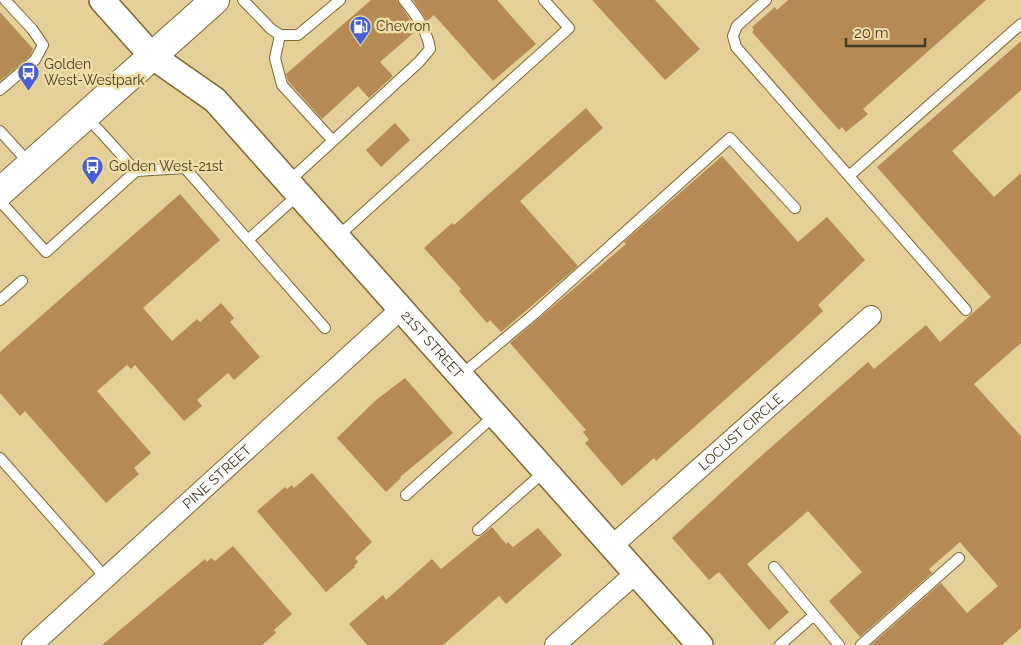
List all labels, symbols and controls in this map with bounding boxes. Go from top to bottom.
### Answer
fuel station icon: Chevron [348,14,372,45]
scale bar [846,15,925,47]
place label: Chevron [376,18,430,34]
text: 20 m [854,24,889,42]
place label: Golden West-Westpark [44,56,145,88]
bus stop icon: Golden West-Westpark [16,60,40,91]
bus stop icon: Golden West-21st [81,154,105,185]
place label: Golden West-21st [109,158,224,174]
street label: 21ST STREET [398,307,467,382]
street label: LOCUST CIRCLE [695,390,786,473]
street label: PINE STREET [179,441,255,512]

